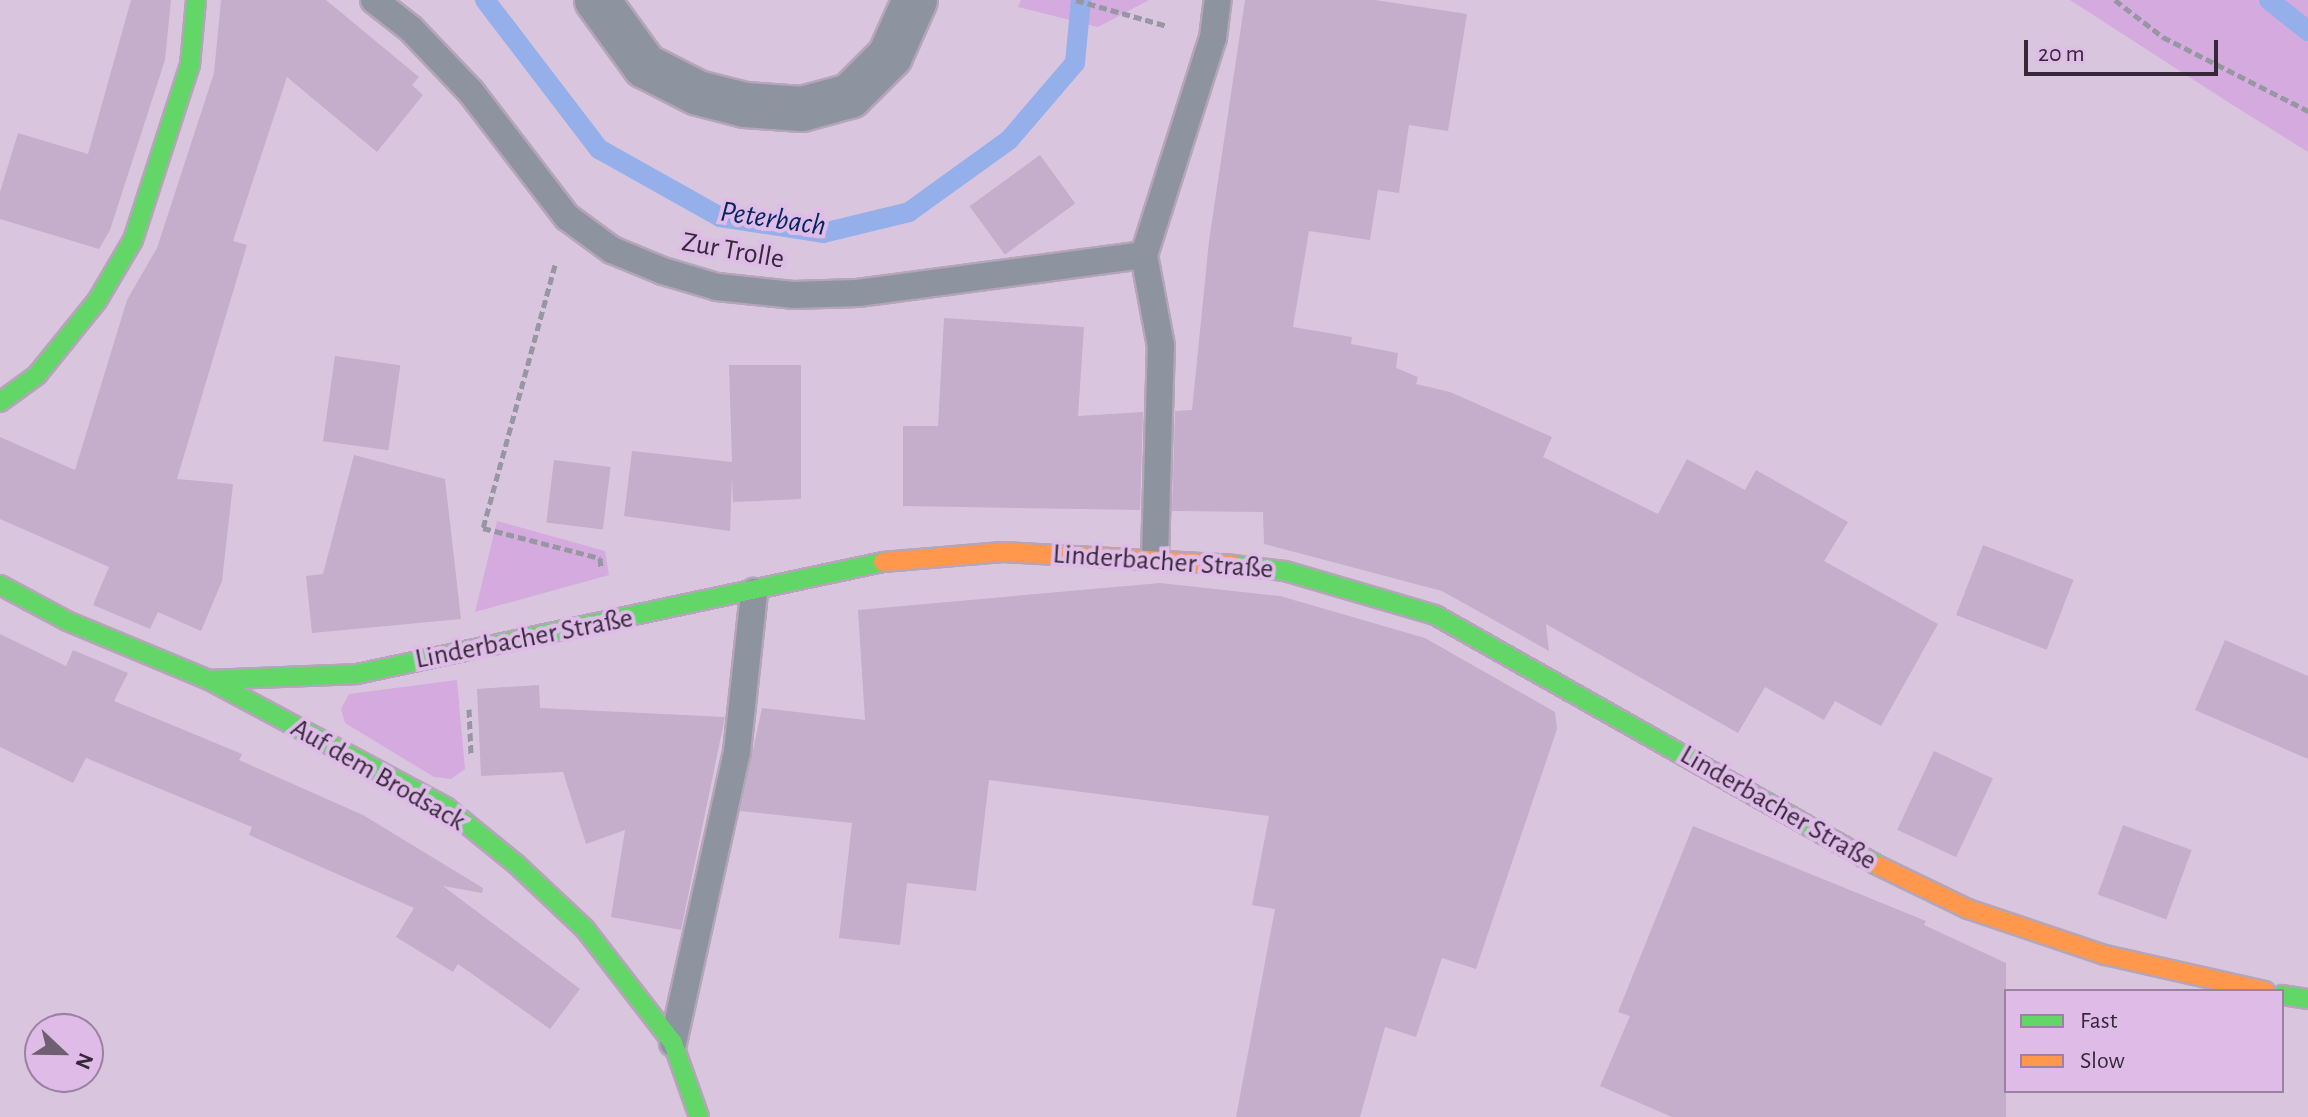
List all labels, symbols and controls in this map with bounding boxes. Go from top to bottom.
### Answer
scale bar [2028,24,2222,74]
text: 20 m [2038,42,2085,66]
water label: Peterbach [718,194,828,244]
street label: Zur Trolle [679,225,787,277]
street label: Linderbacher Straße [1052,538,1274,586]
street label: Linderbacher Straße [412,601,636,677]
street label: Auf dem Brodsack [285,711,471,839]
street label: Linderbacher Straße [1674,738,1882,878]
legend [2004,989,2284,1093]
text: Fast [2080,1009,2117,1033]
north arrow [24,1013,104,1093]
text: Slow [2080,1049,2125,1073]
text: N [71,1050,97,1072]

